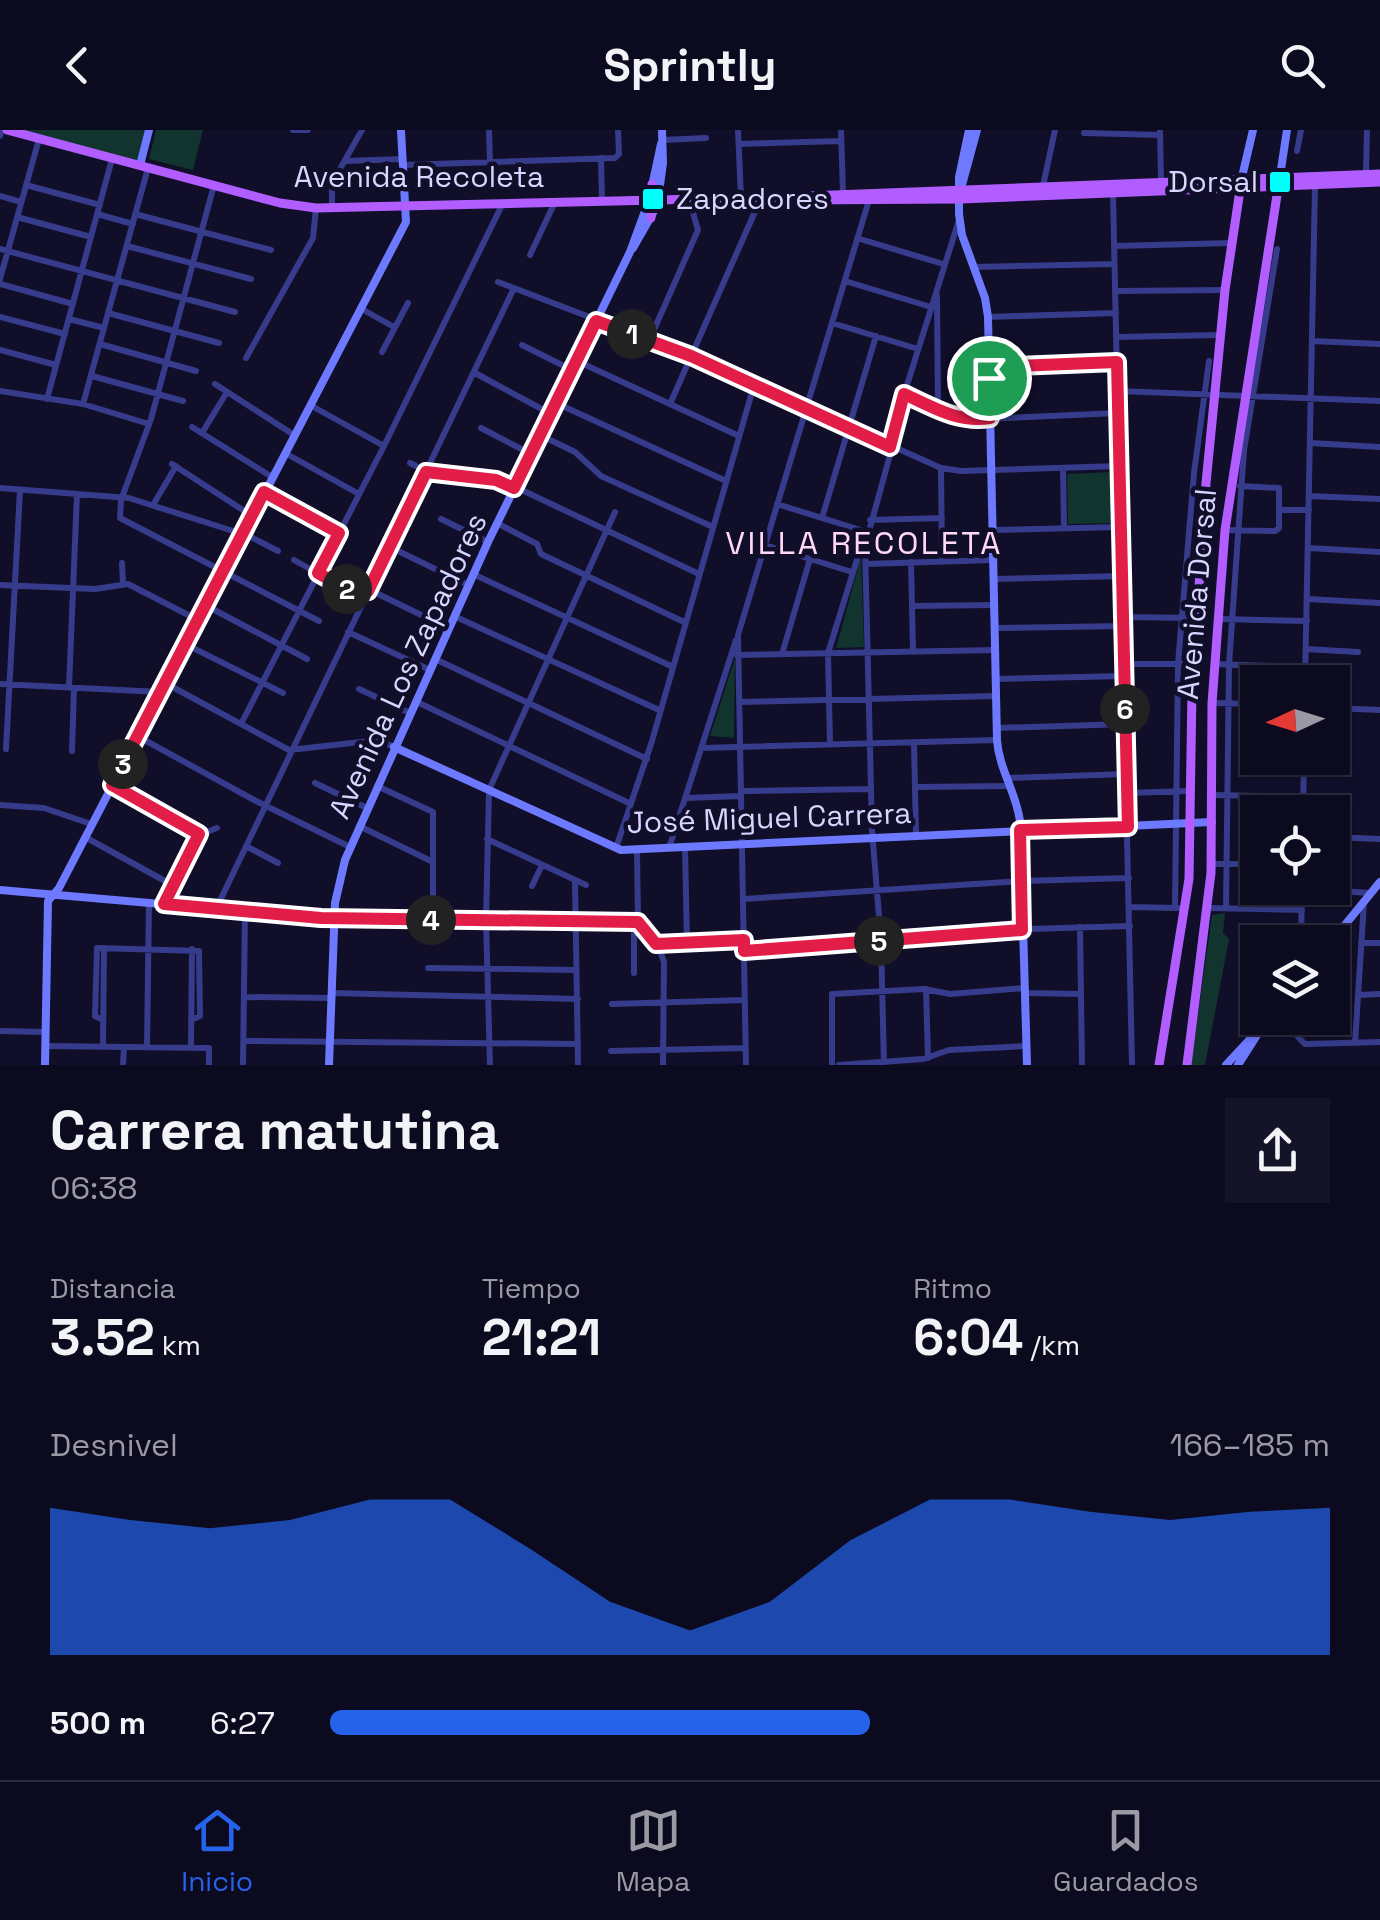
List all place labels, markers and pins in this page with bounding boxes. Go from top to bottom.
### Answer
place label: Dorsal [1168,162,1258,201]
marker: Dorsal [1267,169,1293,195]
place label: Zapadores [676,179,829,218]
marker: Zapadores [640,186,666,212]
pin: 1 [607,309,657,359]
pin [947,336,1032,421]
pin: 2 [322,564,372,614]
pin: 6 [1100,684,1150,734]
pin: 3 [98,739,148,789]
pin: 4 [406,895,456,945]
pin: 5 [854,916,904,966]

